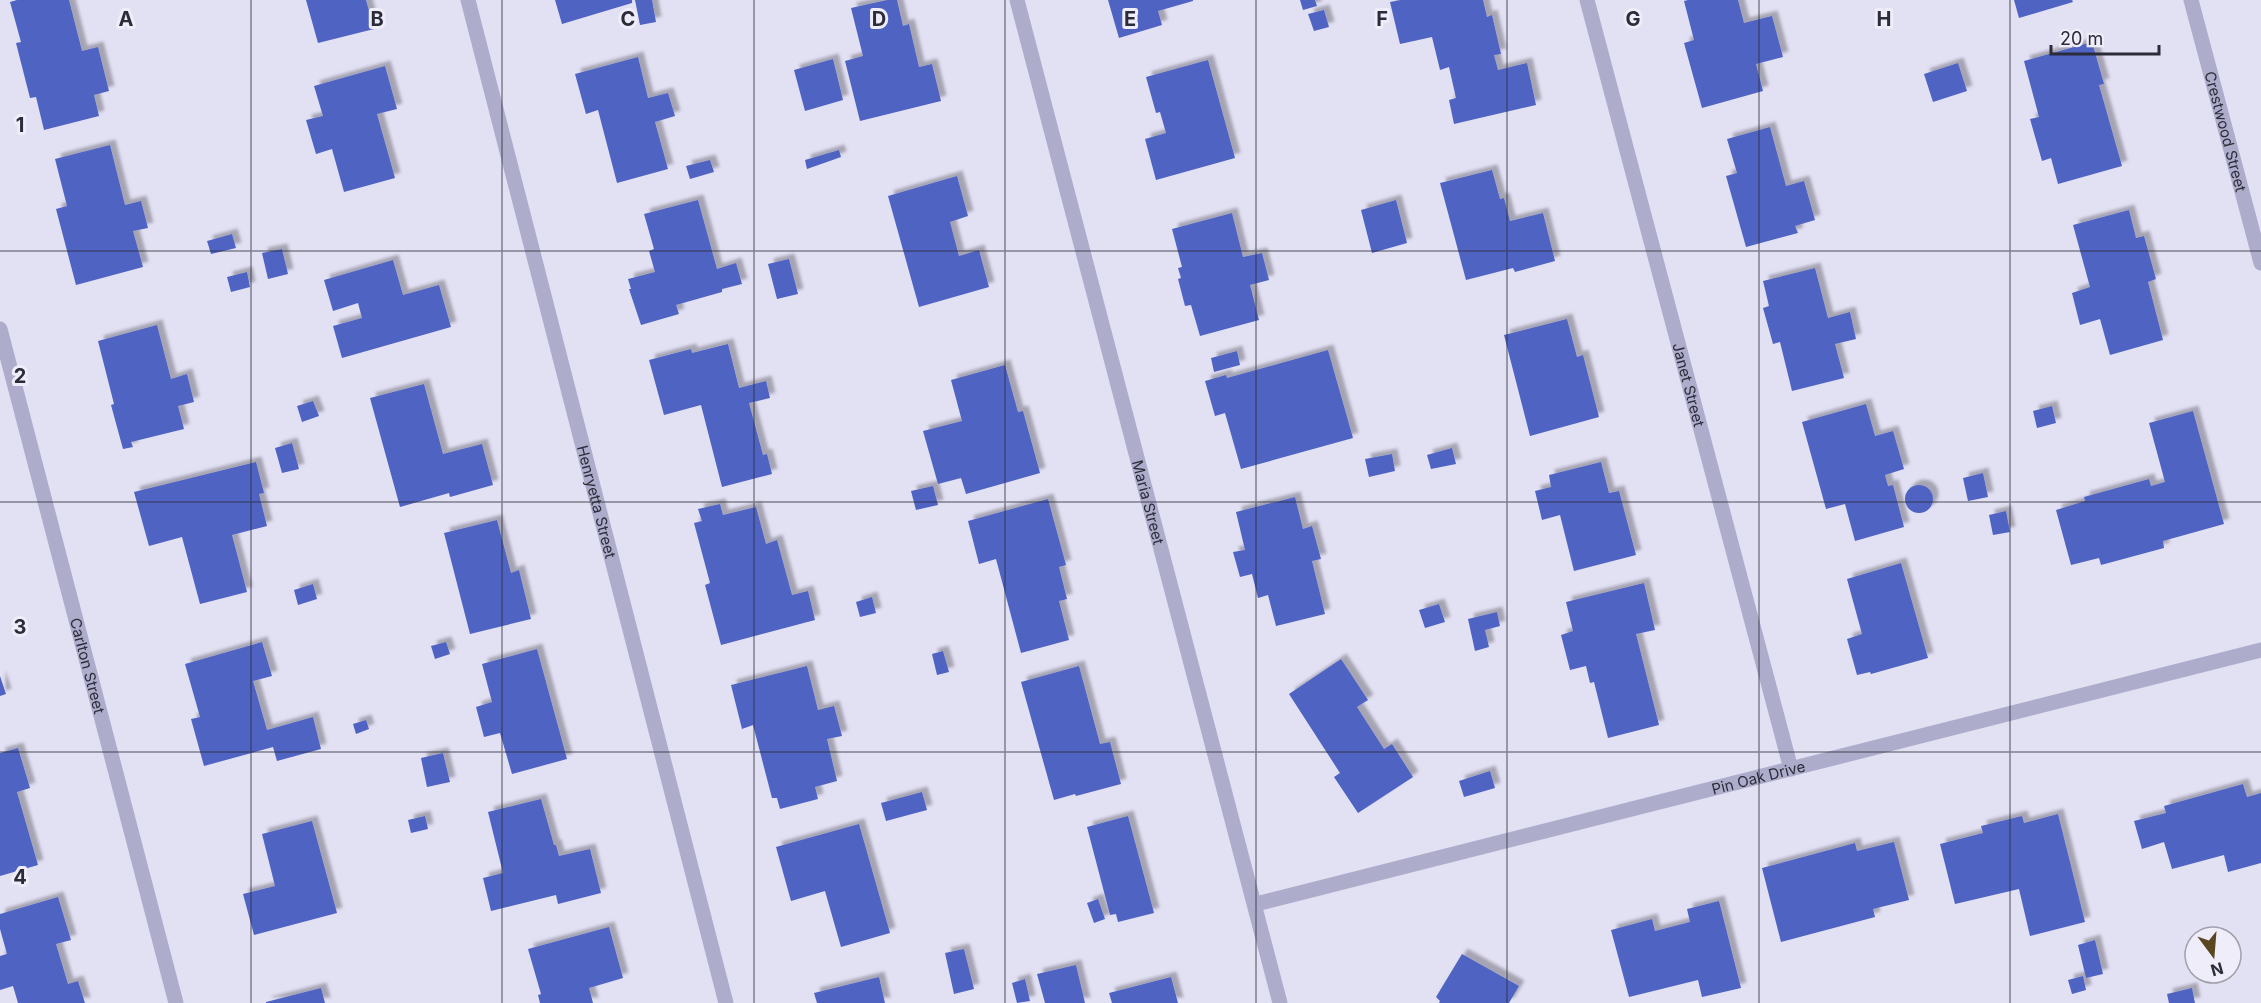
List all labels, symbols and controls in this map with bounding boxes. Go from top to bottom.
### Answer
text: A [119,7,134,31]
text: B [370,7,384,31]
text: C [621,7,635,31]
text: D [872,7,886,31]
text: E [1124,7,1136,31]
text: F [1376,7,1388,31]
text: G [1625,7,1641,31]
text: H [1877,7,1891,31]
scale bar [2051,18,2159,56]
text: 20 m [2060,28,2103,49]
street label: Crestwood Street [2201,69,2251,194]
text: 1 [16,113,24,137]
street label: Janet Street [1669,341,1709,429]
text: 2 [14,364,26,388]
street label: Henryetta Street [573,443,621,560]
street label: Maria Street [1128,458,1169,546]
text: 3 [14,615,26,639]
street label: Carlton Street [66,616,110,716]
street label: Pin Oak Drive [1709,756,1807,798]
text: 4 [13,865,27,889]
north arrow [2183,925,2243,985]
text: N [2209,958,2226,981]

